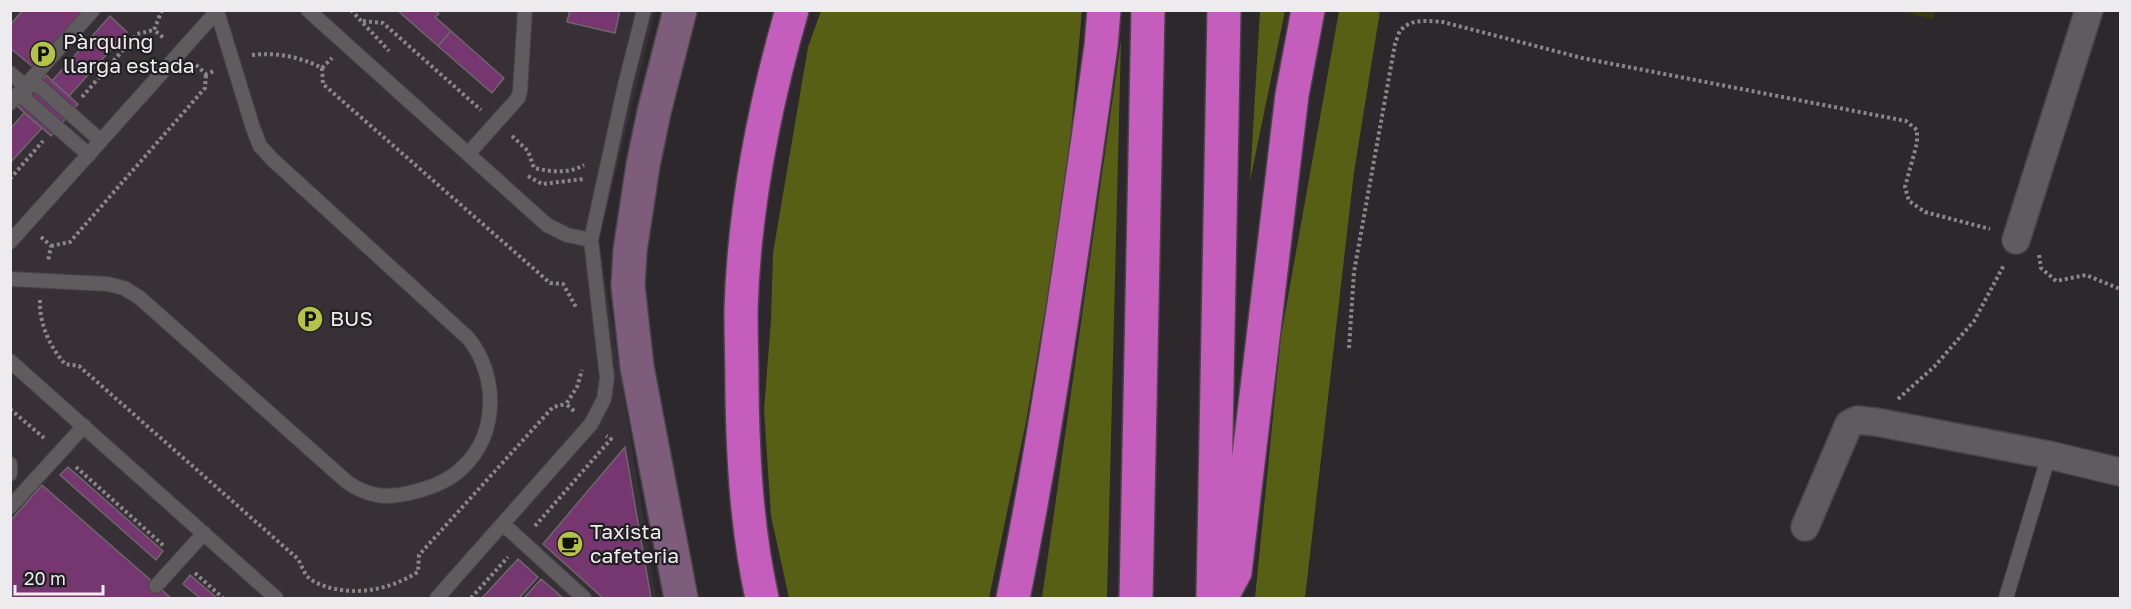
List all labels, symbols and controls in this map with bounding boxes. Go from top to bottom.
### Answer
place label: Pàrquing llarga estada [63,28,195,78]
parking icon: Pàrquing llarga estada [28,39,58,69]
parking icon: BUS [295,304,325,334]
place label: BUS [330,305,373,331]
place label: Taxista cafeteria [590,518,679,568]
cafe icon: Taxista cafeteria [555,529,585,559]
scale bar [15,558,104,596]
text: 20 m [24,567,66,589]

